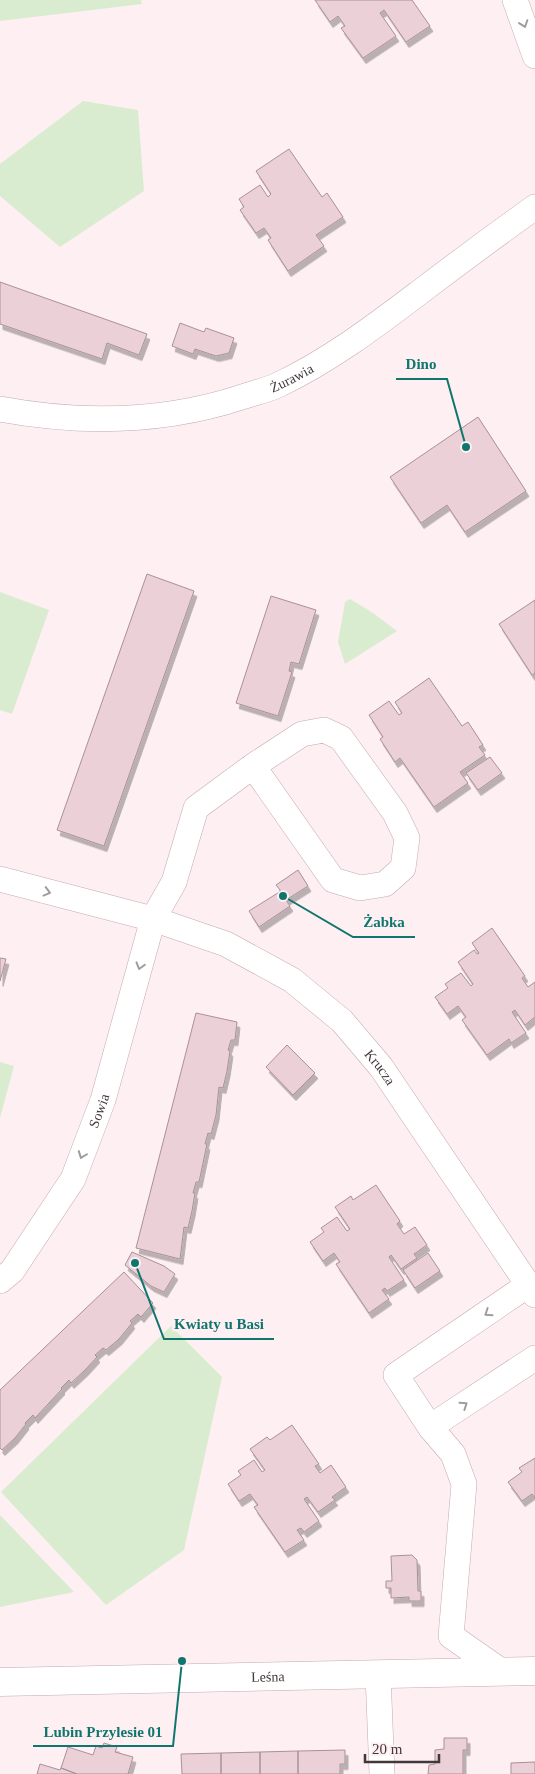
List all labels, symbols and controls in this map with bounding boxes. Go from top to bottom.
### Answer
one-way arrow [518,19,528,28]
callout: Dino [396,349,447,379]
text: Dino [406,356,436,372]
street label: Żurawia [268,360,316,395]
one-way arrow [43,886,51,896]
callout: Żabka [353,907,415,937]
text: Żabka [363,914,405,930]
one-way arrow [135,962,146,971]
street label: Krucza [362,1046,399,1088]
street label: Sowia [86,1091,112,1130]
one-way arrow [78,1150,88,1159]
one-way arrow [484,1306,493,1316]
callout: Kwiaty u Basi [164,1309,274,1339]
text: Kwiaty u Basi [174,1316,264,1332]
one-way arrow [458,1402,468,1411]
street label: Leśna [251,1669,286,1684]
callout: Lubin Przylesie 01 [33,1716,173,1746]
text: Lubin Przylesie 01 [43,1724,163,1740]
scale bar [365,1732,439,1764]
text: 20 m [372,1741,403,1757]

